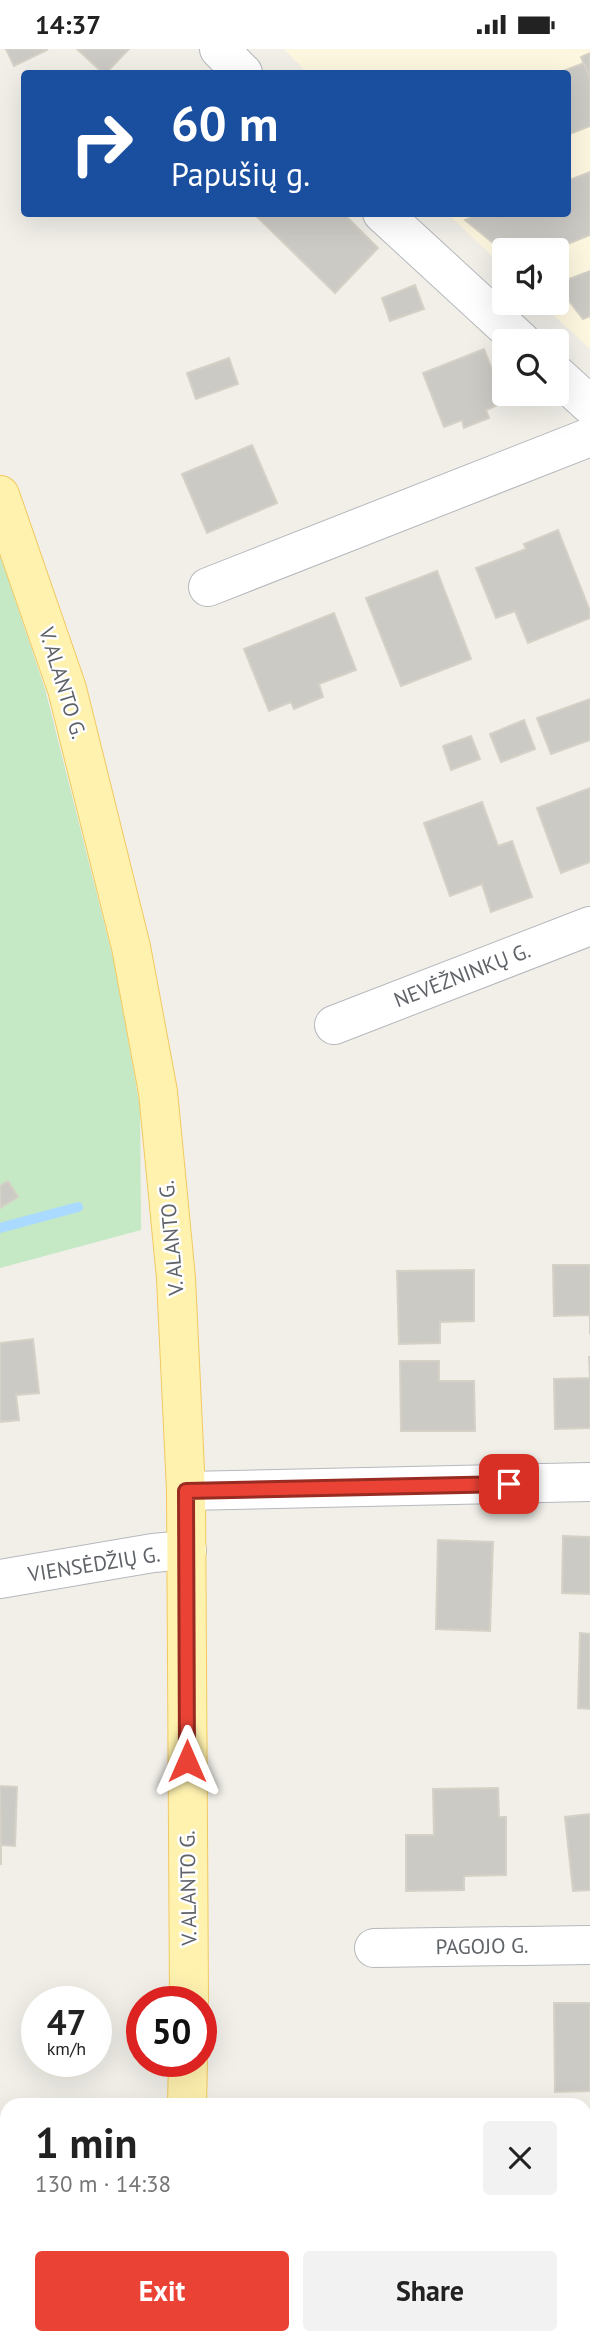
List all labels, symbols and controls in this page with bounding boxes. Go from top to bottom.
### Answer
text: 14:37 [35,8,101,41]
text: 60 m [171,91,278,155]
icon: right [56,98,147,189]
text: Papušių g. [171,153,310,195]
map controls [492,238,569,406]
button: sound [492,238,569,315]
button: search [492,329,569,406]
street label: V. ALANTO G. [33,623,93,742]
street label: NEVĖŽNINKŲ G. [390,937,534,1013]
street label: V. ALANTO G. [153,1179,190,1298]
pin [479,1454,539,1514]
icon: arrive [490,1465,528,1503]
street label: VIENSĖDŽIŲ G. [25,1540,162,1588]
position arrow [150,1724,224,1798]
street label: V. ALANTO G. [173,1830,203,1947]
street label: PAGOJO G. [435,1932,529,1960]
speed limit sign: 50 [126,1986,217,2077]
text: 47 [47,1999,86,2045]
text: km/h [47,2037,86,2060]
text: 1 min [35,2115,137,2170]
button: close [483,2121,557,2195]
text: 130 m · 14:38 [35,2169,171,2198]
button: Exit [35,2251,289,2331]
button: Share [303,2251,557,2331]

